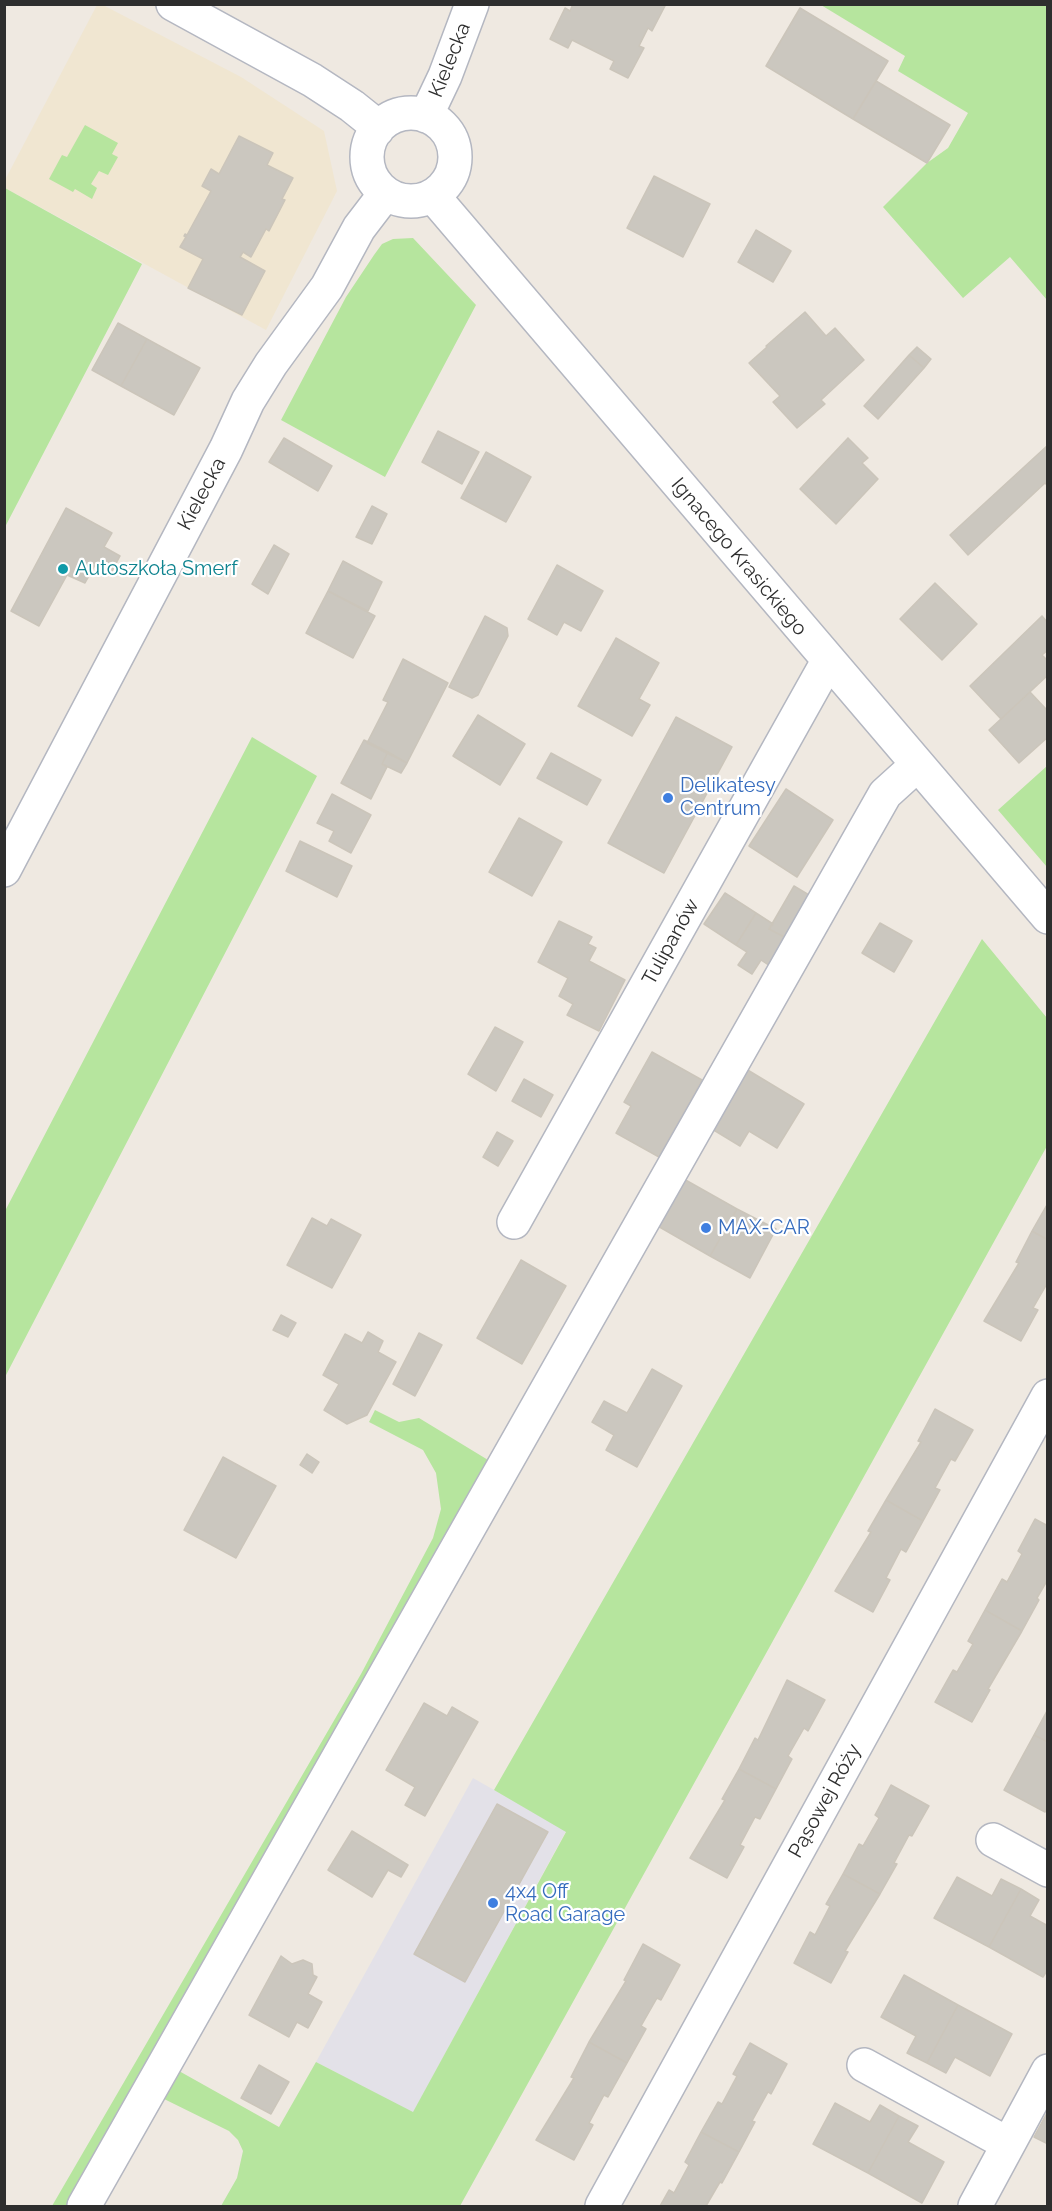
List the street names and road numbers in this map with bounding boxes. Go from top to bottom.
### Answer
street label: Kielecka [424,19,476,101]
street label: Kielecka [173,454,231,534]
street label: Ignacego Krasickiego [666,473,812,641]
street label: Tulipanów [638,895,704,989]
street label: Pąsowej Róży [784,1740,866,1862]

